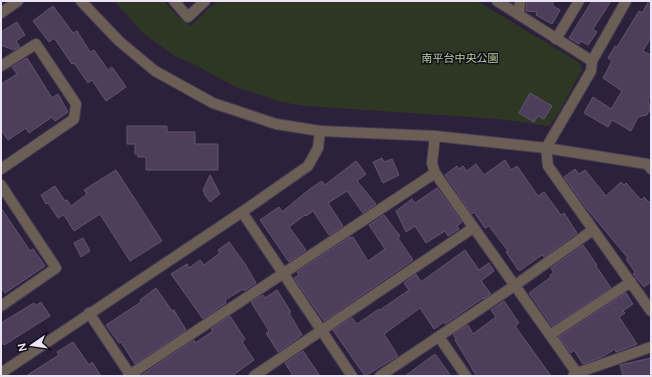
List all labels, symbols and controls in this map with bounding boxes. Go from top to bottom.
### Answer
park label: 南平台中央公園 [422,50,499,65]
north arrow [12,325,52,365]
text: N [14,342,30,353]

